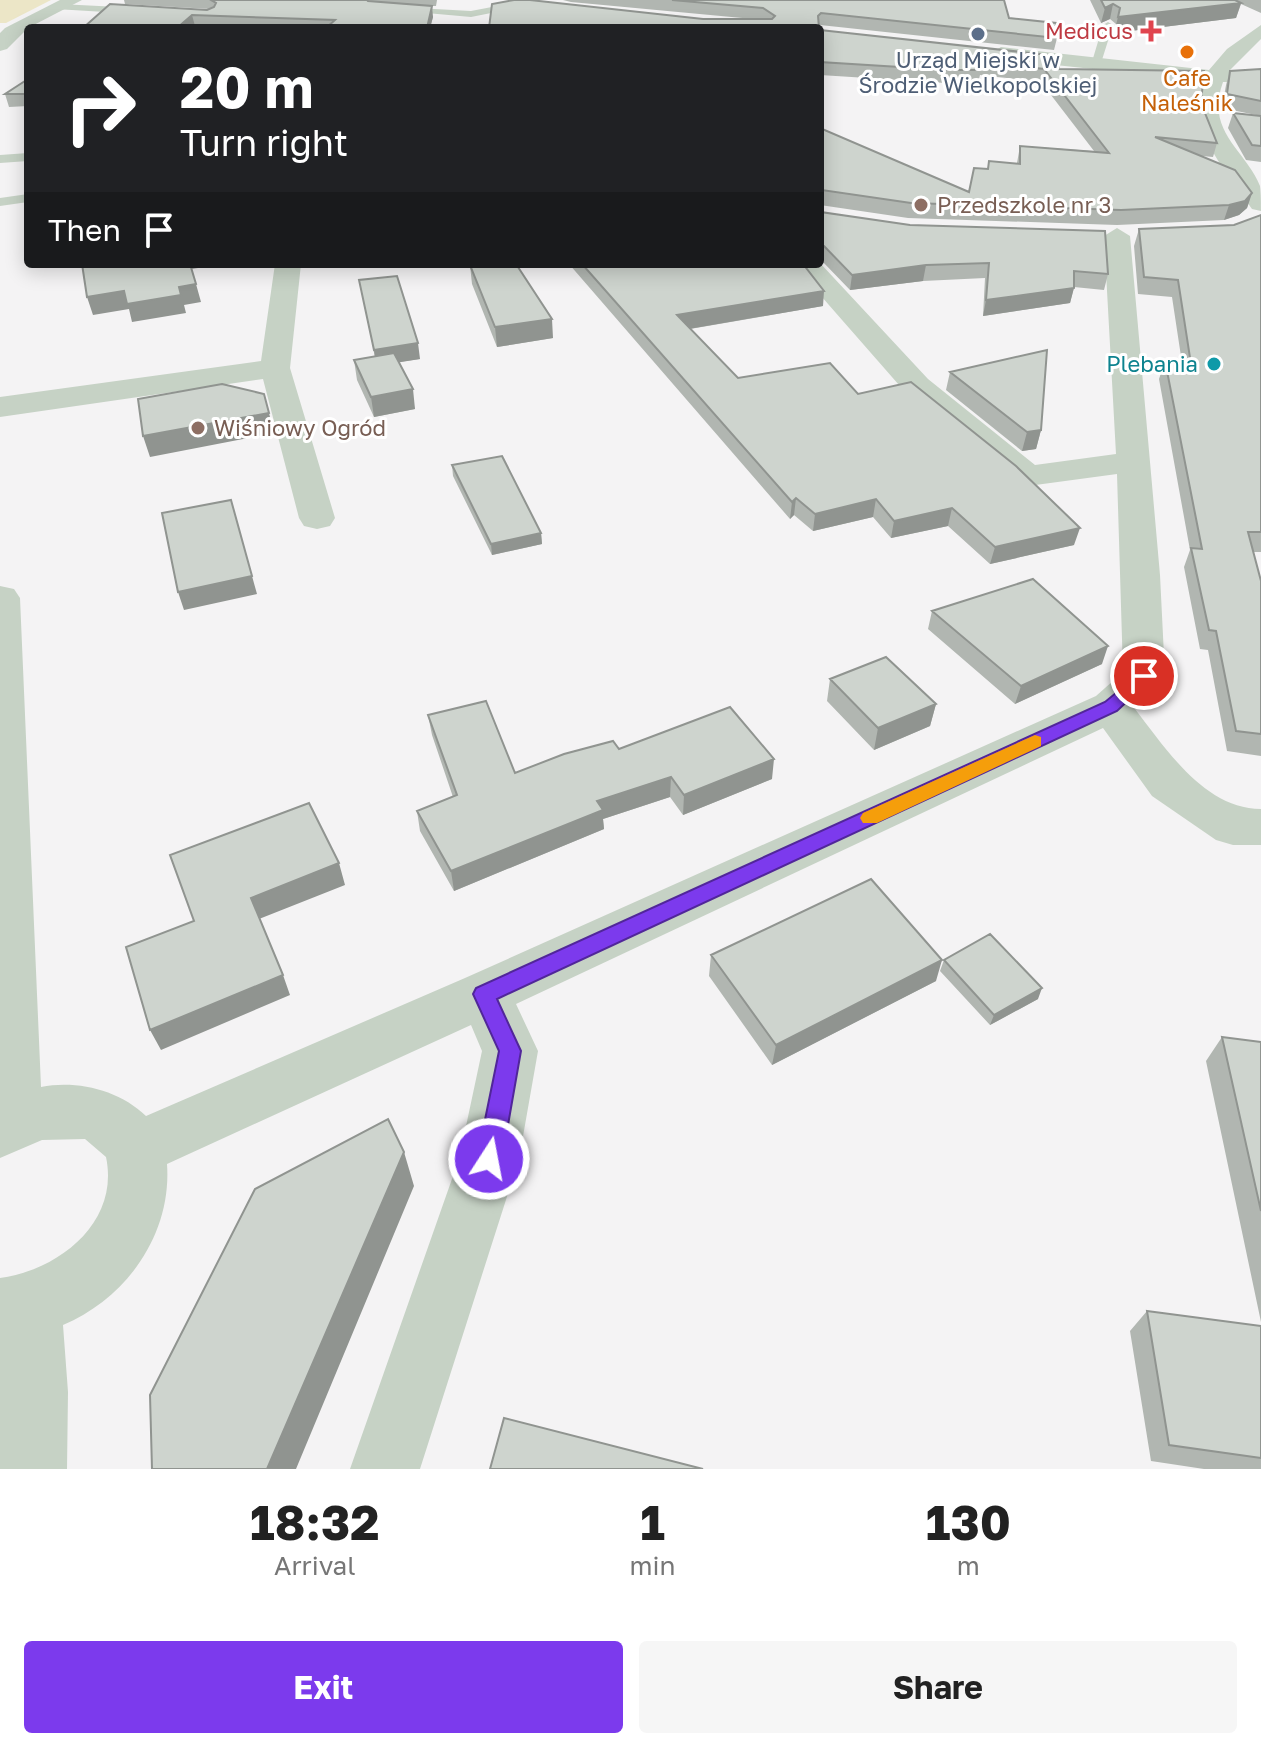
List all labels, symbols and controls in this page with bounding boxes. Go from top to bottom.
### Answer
place label: Medicus [1045,17,1133,44]
marker: Medicus [1140,20,1162,42]
marker: Urząd Miejski w Środzie Wielkopolskiej [969,25,987,43]
marker: Cafe Naleśnik [1178,43,1196,61]
place label: Urząd Miejski w Środzie Wielkopolskiej [859,46,1097,98]
text: 20 m [180,53,314,120]
icon: right [48,56,152,160]
place label: Cafe Naleśnik [1141,64,1233,116]
text: Turn right [180,121,348,164]
place label: Przedszkole nr 3 [937,191,1111,218]
marker: Przedszkole nr 3 [912,196,930,214]
icon: arrive [137,208,181,252]
text: Then [48,212,121,248]
place label: Plebania [1106,350,1198,377]
marker: Plebania [1205,355,1223,373]
place label: Wiśniowy Ogród [214,414,386,441]
marker: Wiśniowy Ogród [189,419,207,437]
pin [1110,642,1178,710]
icon: arrive [1122,654,1166,698]
position arrow [447,1117,531,1201]
text: 18:32 [250,1493,379,1551]
text: 1 [640,1493,665,1551]
text: 130 [926,1493,1011,1551]
text: Arrival [274,1550,356,1581]
text: min [630,1550,676,1581]
text: m [957,1550,980,1581]
button: Exit [24,1641,623,1733]
button: Share [639,1641,1237,1733]

